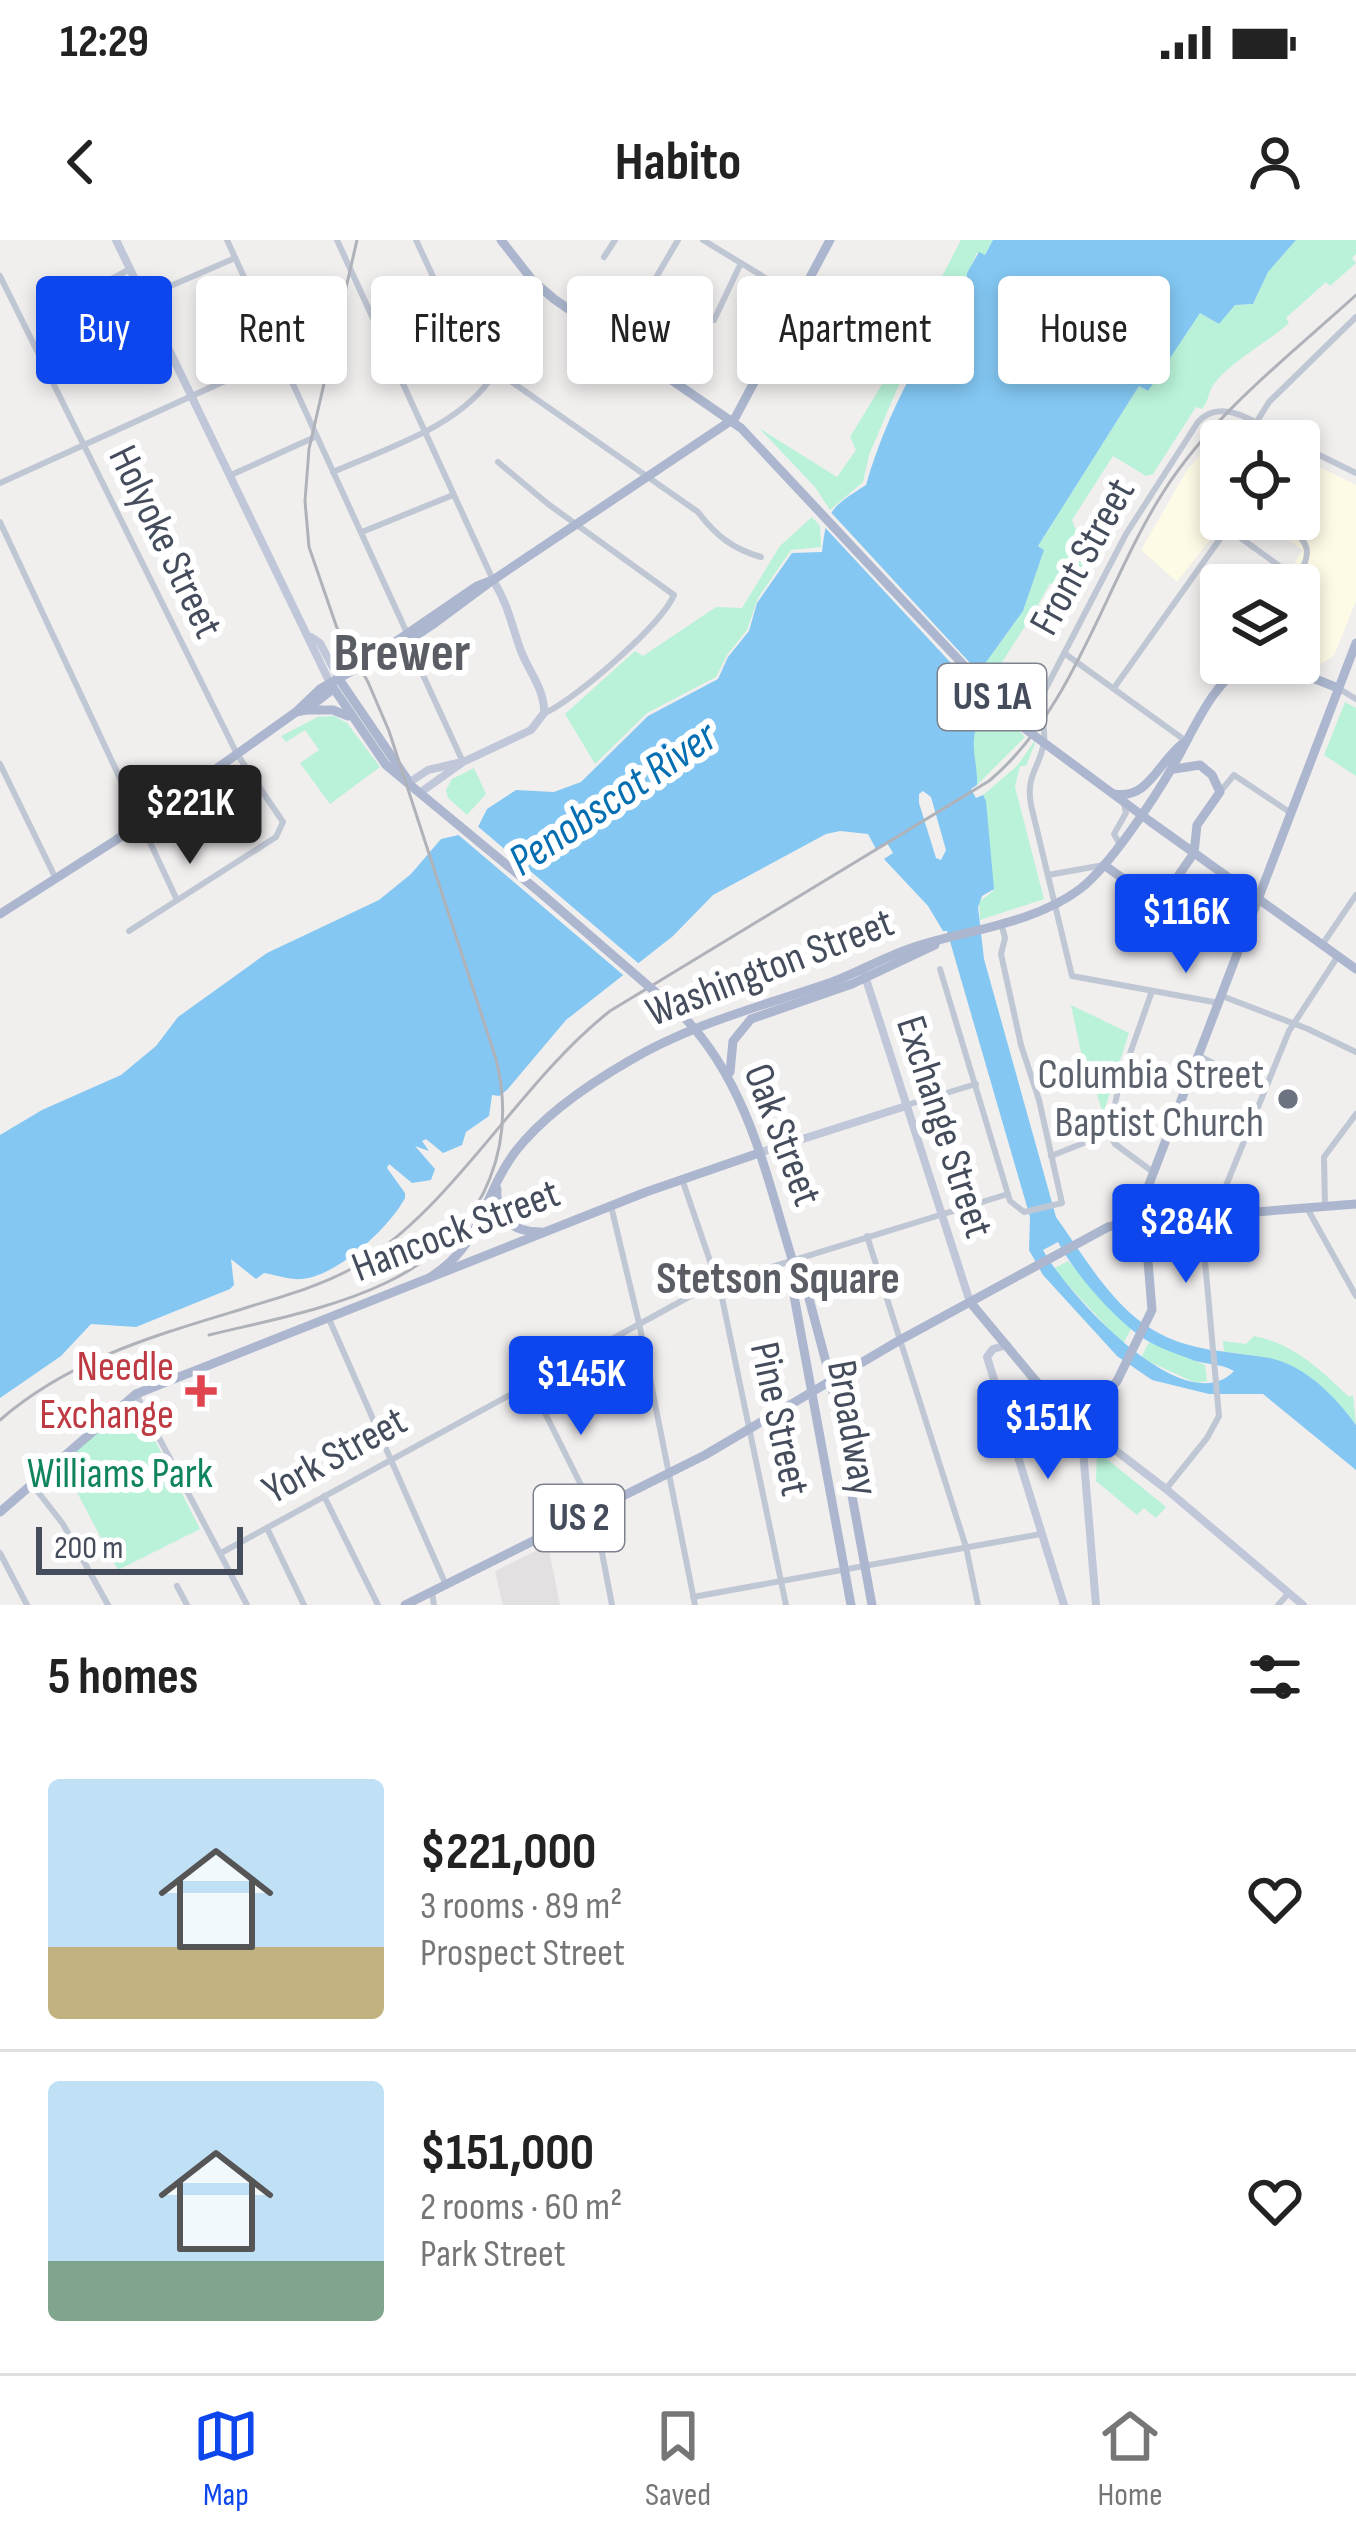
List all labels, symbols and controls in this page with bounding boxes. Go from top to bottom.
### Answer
text: 12:29 [60,15,149,70]
icon: back [48,129,114,195]
icon: person [1242,129,1308,195]
text: Habito [615,130,741,195]
chip: Buy [36,276,172,384]
chip: Rent [196,276,347,384]
chip: Filters [371,276,543,384]
chip: New [567,276,713,384]
chip: Apartment [737,276,974,384]
chip: House [998,276,1170,384]
map controls [1200,420,1320,684]
button: locate [1200,420,1320,540]
street label: Holyoke Street [97,438,233,646]
street label: Front Street [1019,470,1147,644]
button: layers [1200,564,1320,684]
district label: Brewer [334,621,470,686]
road number: US 1A [938,664,1046,730]
water label: Penobscot River [499,709,729,889]
pin: $221K [106,765,274,867]
text: $221K [145,780,235,827]
pin: $116K [1102,874,1270,976]
text: $116K [1142,889,1230,936]
street label: Washington Street [639,897,901,1039]
street label: Exchange Street [884,1010,1004,1244]
place label: Columbia Street Baptist Church [1038,1050,1264,1149]
street label: Oak Street [732,1057,832,1213]
marker: Columbia Street Baptist Church [1275,1086,1301,1112]
street label: Hancock Street [345,1168,567,1294]
pin: $284K [1102,1184,1270,1286]
text: $284K [1139,1199,1233,1246]
district label: Stetson Square [656,1252,900,1307]
pin: $145K [497,1336,665,1438]
street label: Pine Street [738,1338,820,1500]
place label: Needle Exchange [39,1342,174,1441]
text: $145K [536,1351,626,1398]
street label: Broadway [815,1356,889,1500]
marker: Needle Exchange [185,1375,217,1407]
pin: $151K [964,1380,1132,1482]
text: $151K [1004,1395,1092,1442]
street label: York Street [254,1396,416,1516]
park label: Williams Park [27,1449,213,1500]
road number: US 2 [534,1485,624,1551]
scale bar [36,1521,243,1574]
text: 200 m [54,1528,123,1568]
icon: filters [1242,1644,1308,1710]
text: 5 homes [48,1647,198,1708]
text: $221,000 [420,1822,596,1883]
icon: home [144,1827,288,1971]
icon: heart [1242,1866,1308,1932]
text: 3 rooms · 89 m² [420,1883,622,1930]
text: Prospect Street [420,1930,625,1977]
text: $151,000 [420,2123,594,2184]
icon: home [144,2129,288,2273]
icon: heart [1242,2168,1308,2234]
text: 2 rooms · 60 m² [420,2184,622,2231]
text: Park Street [420,2231,566,2278]
tab: Map [193,2403,259,2515]
tab: Saved [645,2403,711,2515]
tab: Home [1097,2403,1163,2515]

